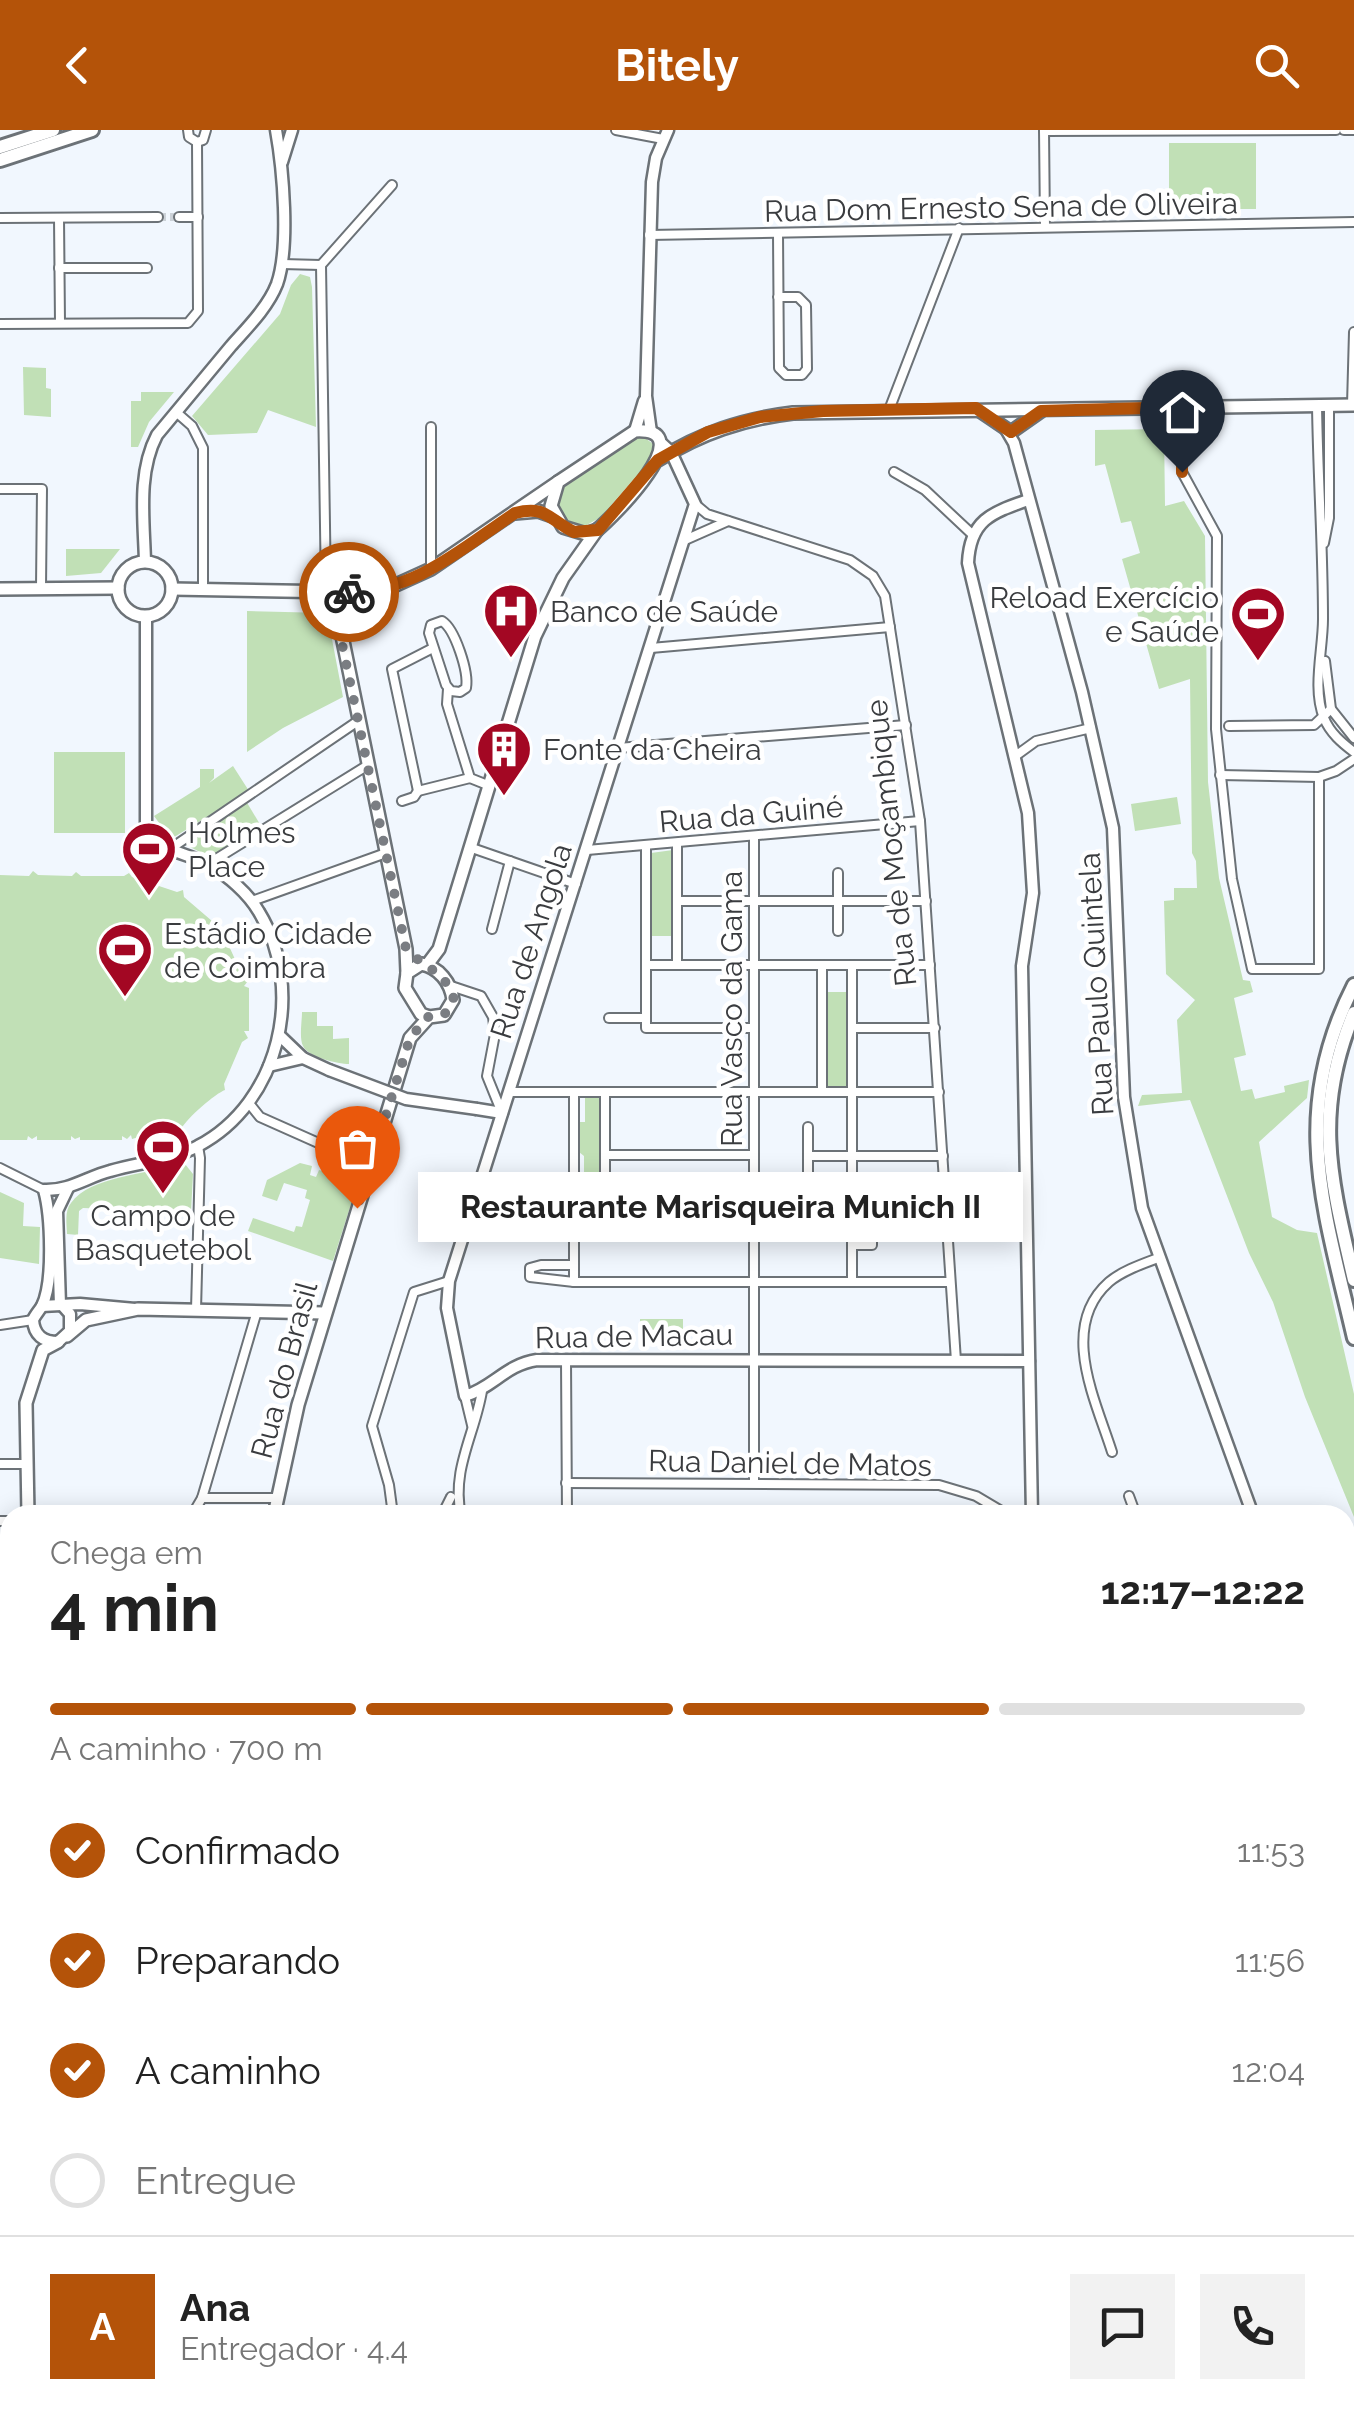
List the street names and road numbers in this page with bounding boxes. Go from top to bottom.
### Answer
street label: Rua Dom Ernesto Sena de Oliveira [764,185,1238,229]
street label: Rua de Moçambique [859,698,923,988]
street label: Rua da Guiné [657,789,845,839]
street label: Rua de Angola [483,839,579,1043]
street label: Rua Paulo Quintela [1072,851,1120,1117]
street label: Rua Vasco da Gama [714,871,749,1147]
street label: Rua do Brasil [244,1277,325,1462]
street label: Rua de Macau [535,1317,733,1355]
street label: Rua Daniel de Matos [648,1443,932,1483]

